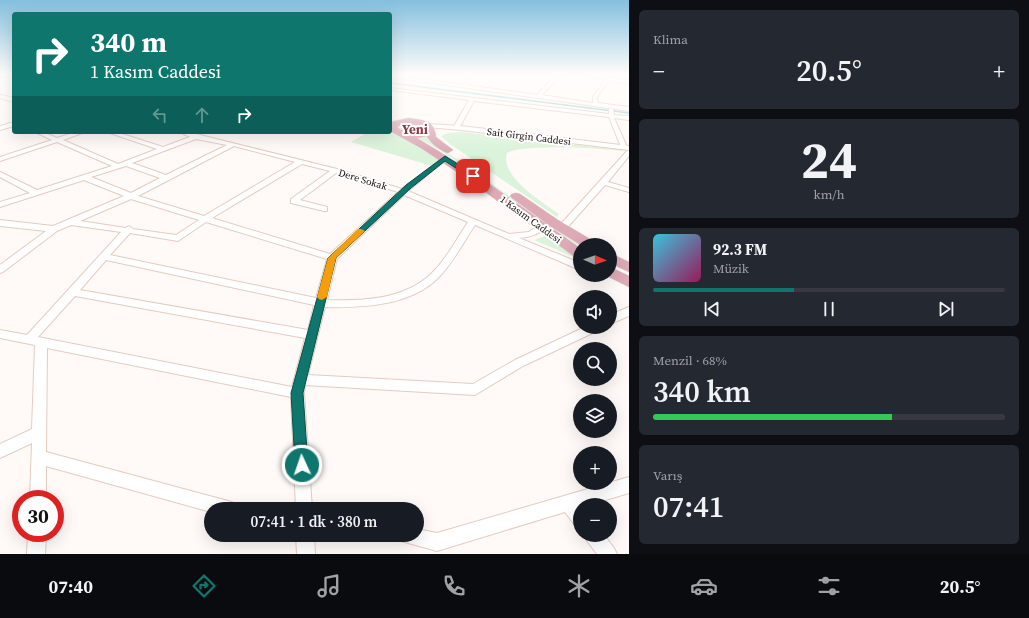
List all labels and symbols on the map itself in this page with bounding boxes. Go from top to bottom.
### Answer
district label: Yeni [402,121,428,138]
street label: Sait Girgin Caddesi [486,125,572,148]
pin [456,159,490,193]
street label: Dere Sokak [337,166,389,193]
street label: 1 Kasım Caddesi [497,193,564,246]
north arrow [573,238,617,282]
position arrow [281,444,323,486]
speed limit sign: 30 [12,490,64,542]

